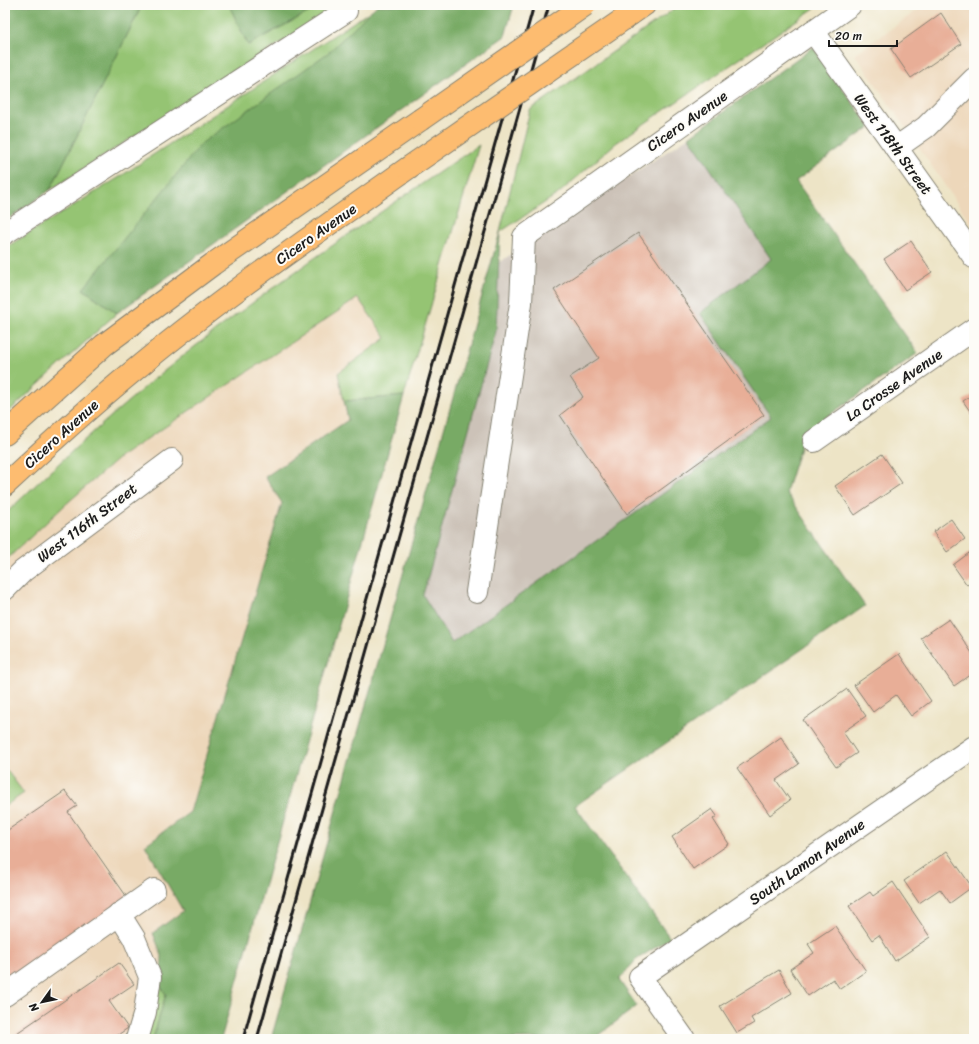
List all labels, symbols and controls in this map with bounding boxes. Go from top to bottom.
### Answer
scale bar [829,22,897,48]
text: 20 m [835,25,862,47]
street label: Cicero Avenue [641,83,733,159]
street label: West 118th Street [847,88,939,201]
street label: Cicero Avenue [270,196,362,272]
street label: La Crosse Avenue [840,342,948,428]
street label: Cicero Avenue [17,393,105,475]
street label: West 116th Street [31,476,143,569]
street label: South Lamon Avenue [743,812,871,912]
north arrow [22,982,62,1022]
text: N [24,998,45,1016]

